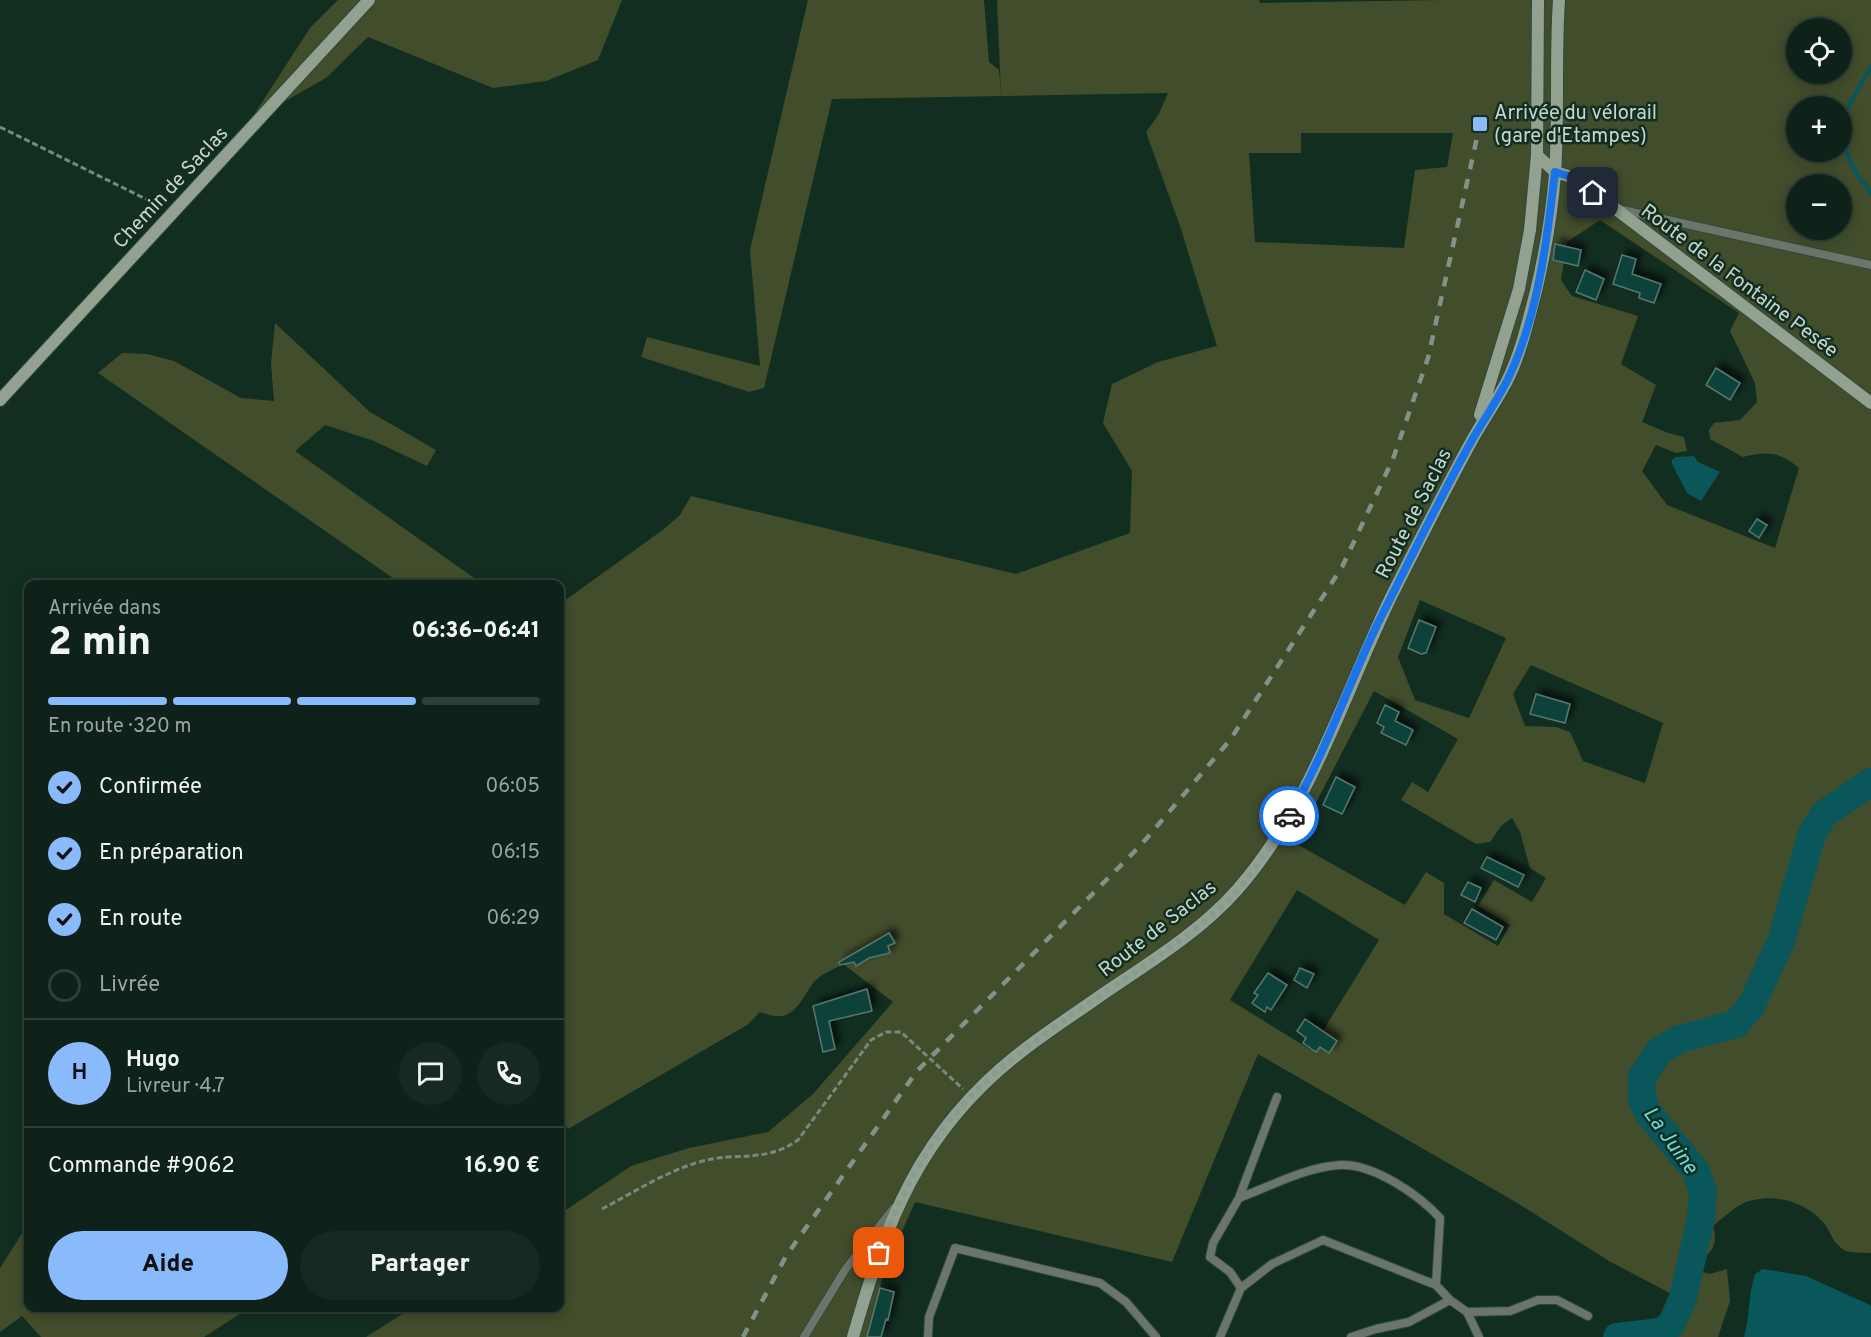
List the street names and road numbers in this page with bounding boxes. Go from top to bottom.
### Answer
street label: Chemin de Saclas [108,122,235,255]
street label: Route de la Fontaine Pesée [1635,199,1843,364]
street label: Route de Saclas [1371,444,1459,583]
street label: Route de Saclas [1094,875,1222,984]

